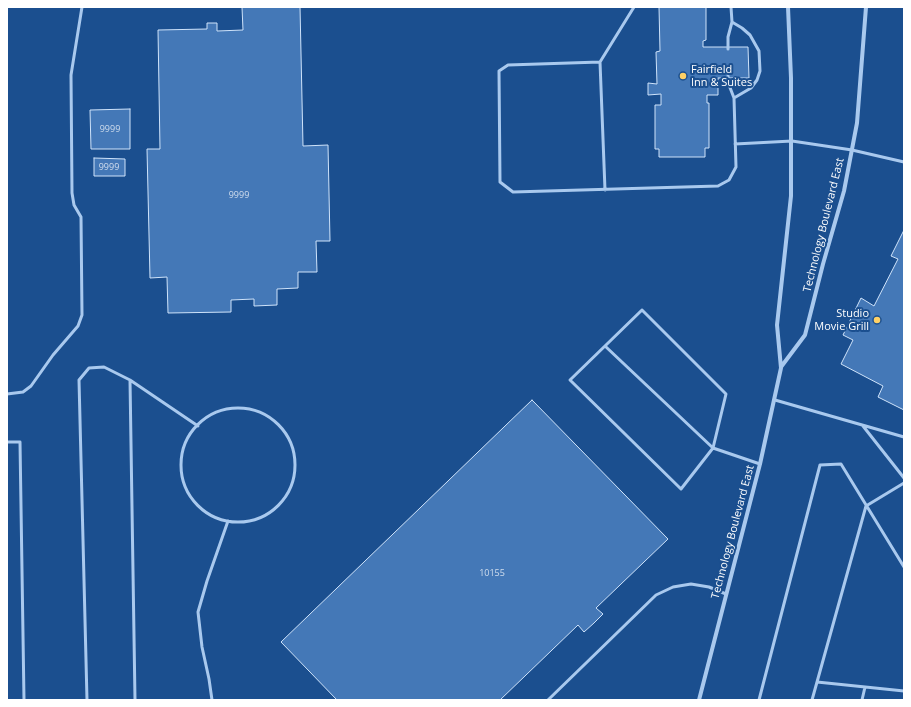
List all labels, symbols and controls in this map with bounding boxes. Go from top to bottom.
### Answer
place label: Fairfield Inn & Suites [691,63,752,89]
marker: Fairfield Inn & Suites [678,71,688,81]
house number: 9999 [100,124,120,134]
street label: Technology Boulevard East [801,157,847,293]
house number: 9999 [99,162,119,172]
house number: 9999 [229,190,249,200]
place label: Studio Movie Grill [814,307,869,333]
marker: Studio Movie Grill [872,315,882,325]
street label: Technology Boulevard East [709,464,757,600]
house number: 10155 [479,568,505,578]

